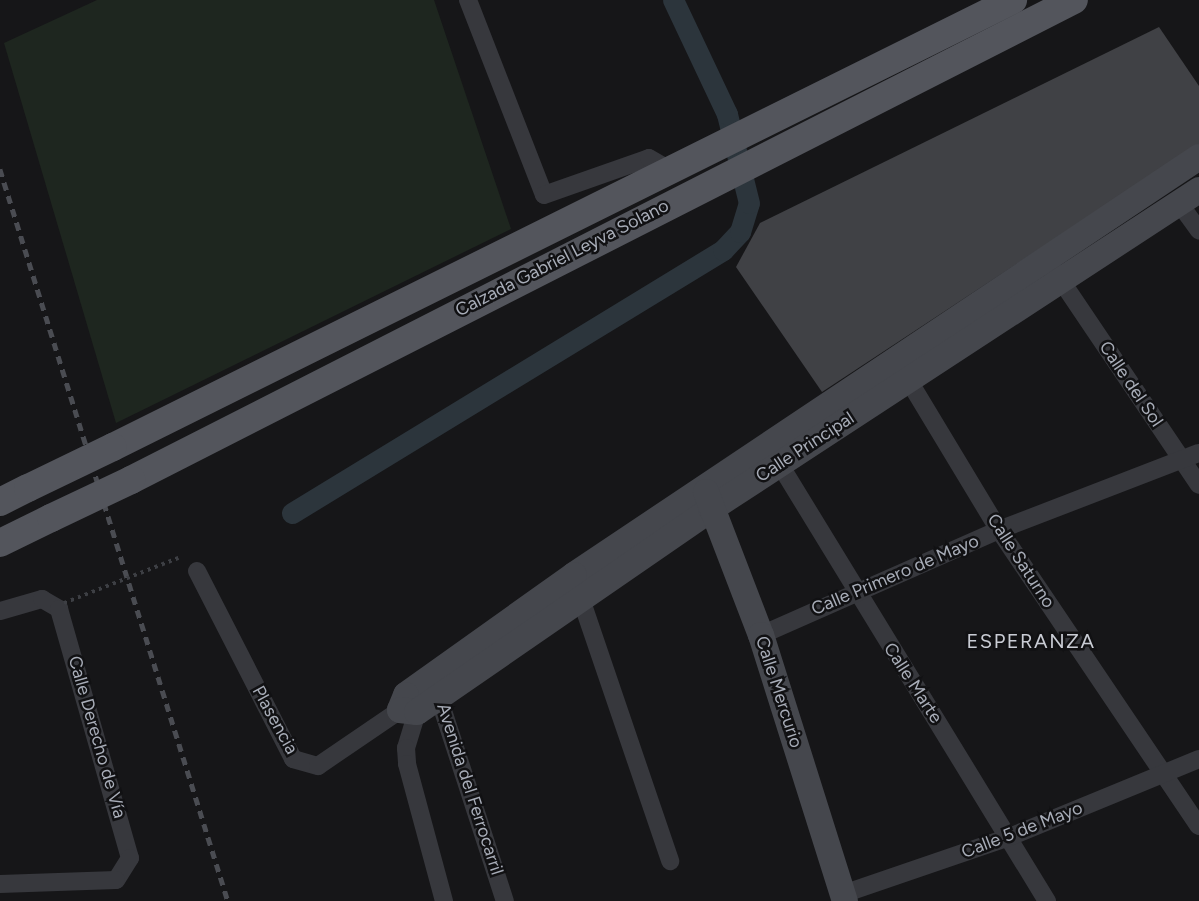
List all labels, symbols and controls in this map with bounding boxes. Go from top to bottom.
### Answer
street label: Calzada Gabriel Leyva Solano [452,195,672,321]
street label: Calle del Sol [1094,337,1168,431]
street label: Calle Principal [752,407,858,487]
street label: Calle Saturno [983,510,1059,612]
street label: Calle Primero de Mayo [808,530,982,620]
district label: ESPERANZA [967,629,1095,653]
street label: Calle Mercurio [751,634,807,750]
street label: Calle Marte [879,639,947,727]
street label: Calle Derecho de Vía [63,653,131,821]
street label: Plasencia [247,682,303,758]
street label: Avenida del Ferrocarril [432,700,508,878]
street label: Calle 5 de Mayo [958,797,1086,863]

